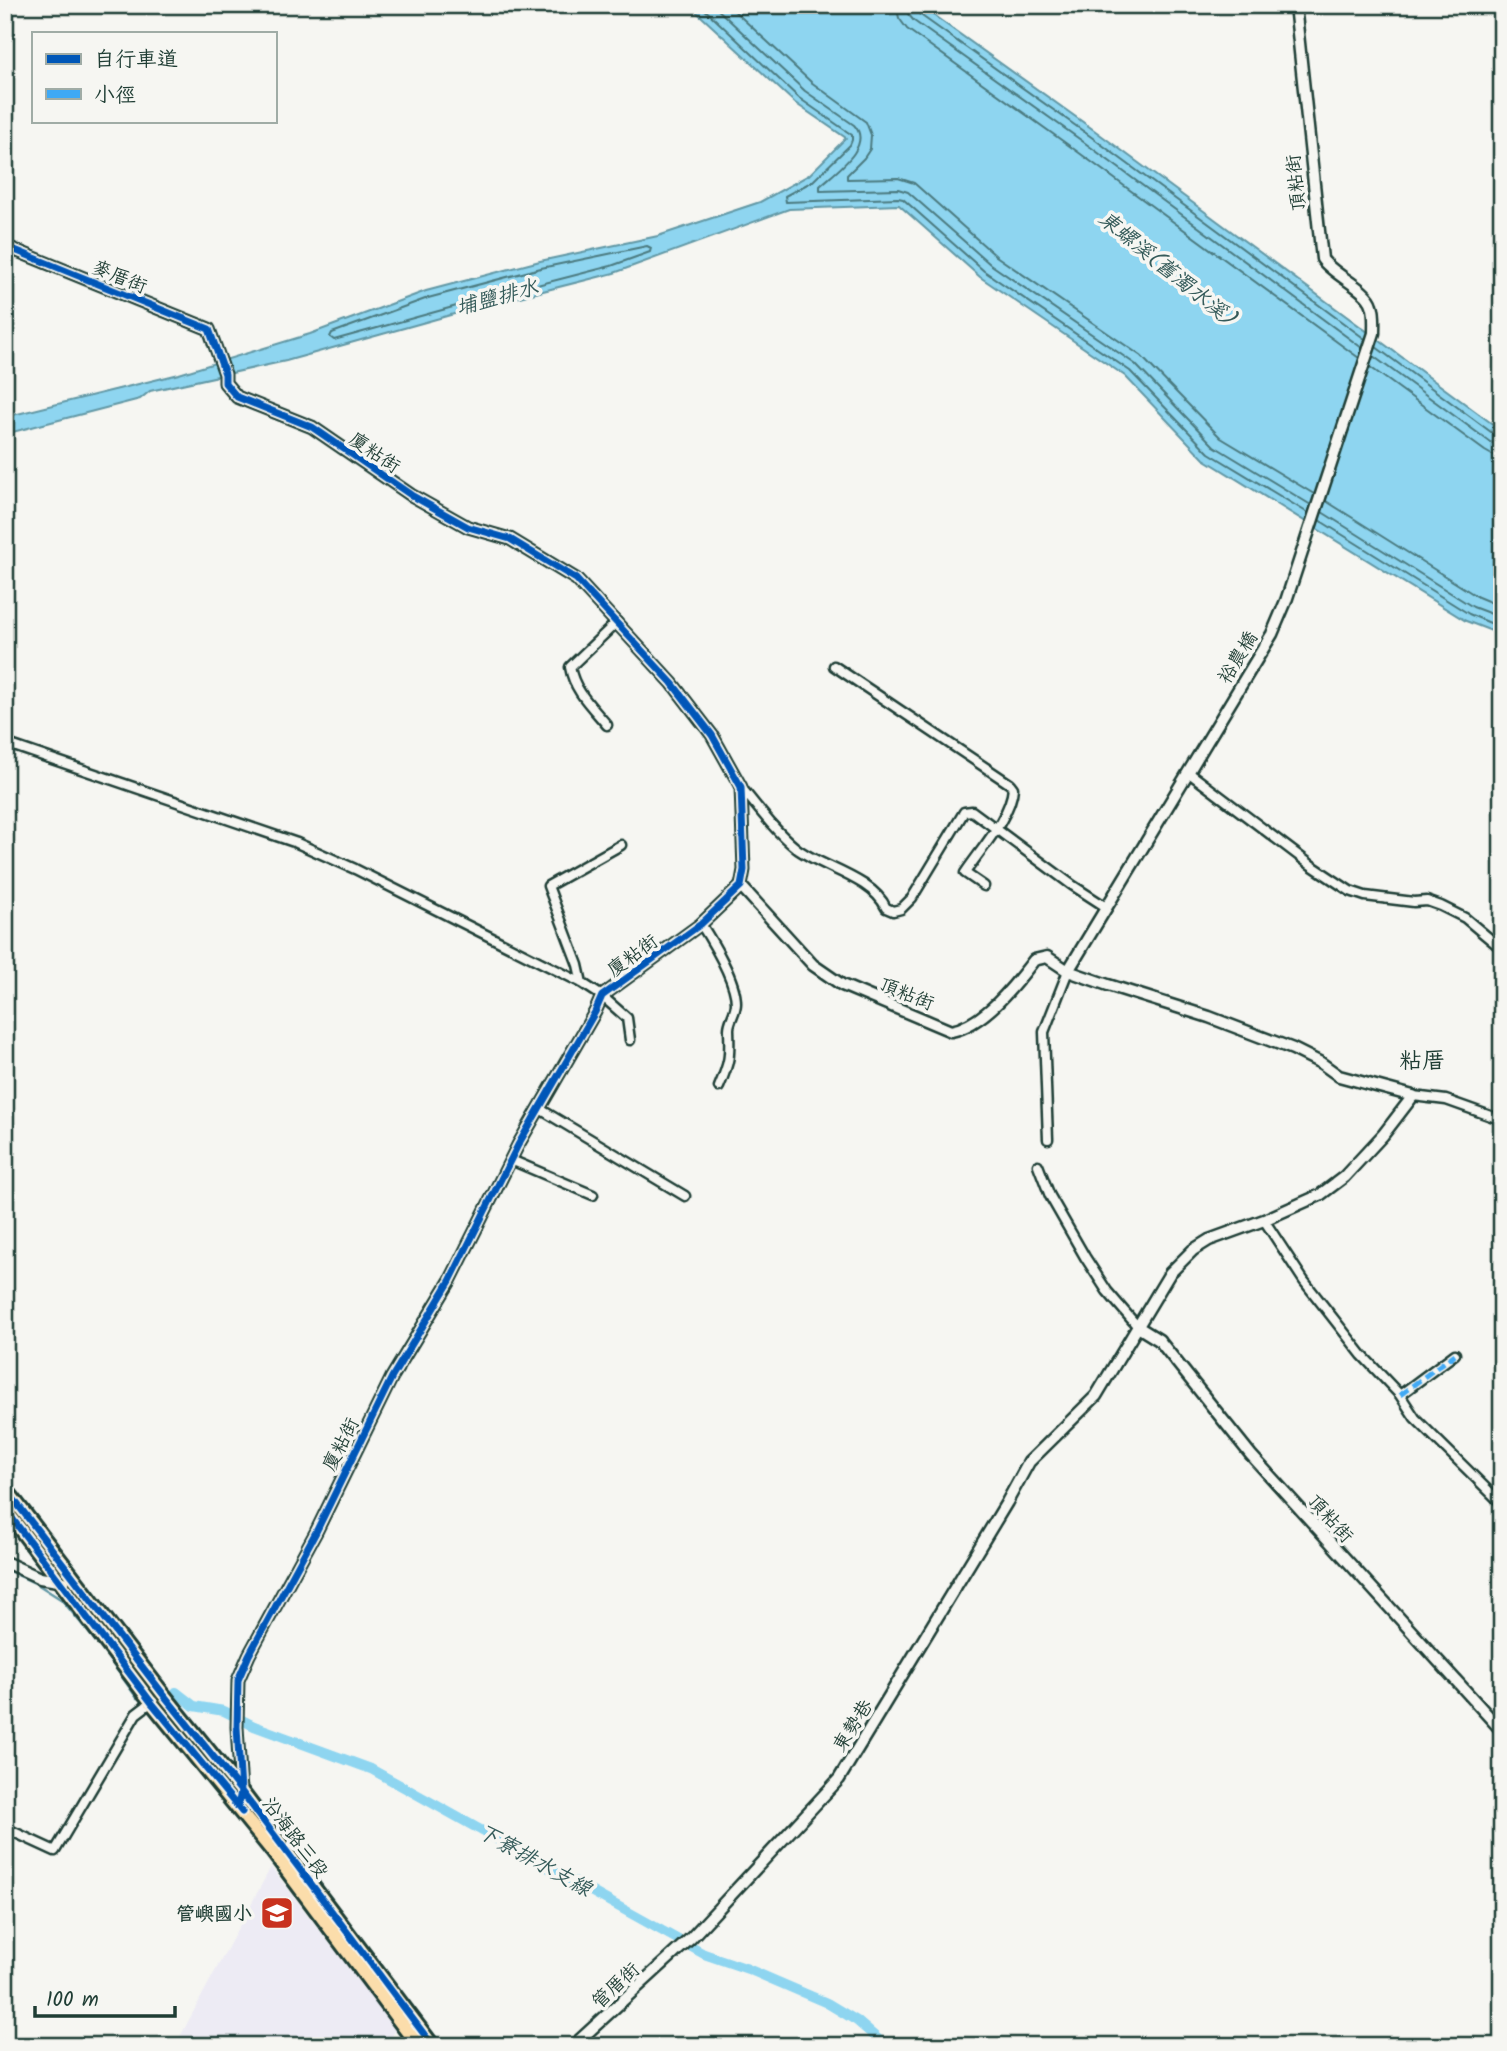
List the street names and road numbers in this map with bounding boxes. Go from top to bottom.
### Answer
street label: 頂粘街 [1279,153,1315,213]
street label: 麥厝街 [87,253,151,302]
street label: 廈粘街 [342,425,406,482]
street label: 裕農橋 [1211,626,1266,690]
street label: 廈粘街 [601,928,665,986]
street label: 頂粘街 [874,970,938,1019]
street label: 廈粘街 [315,1413,368,1477]
street label: 頂粘街 [1299,1488,1360,1551]
street label: 東勢巷 [826,1694,882,1758]
street label: 沿海路三段 [254,1791,335,1885]
street label: 管厝街 [585,1956,647,2017]

